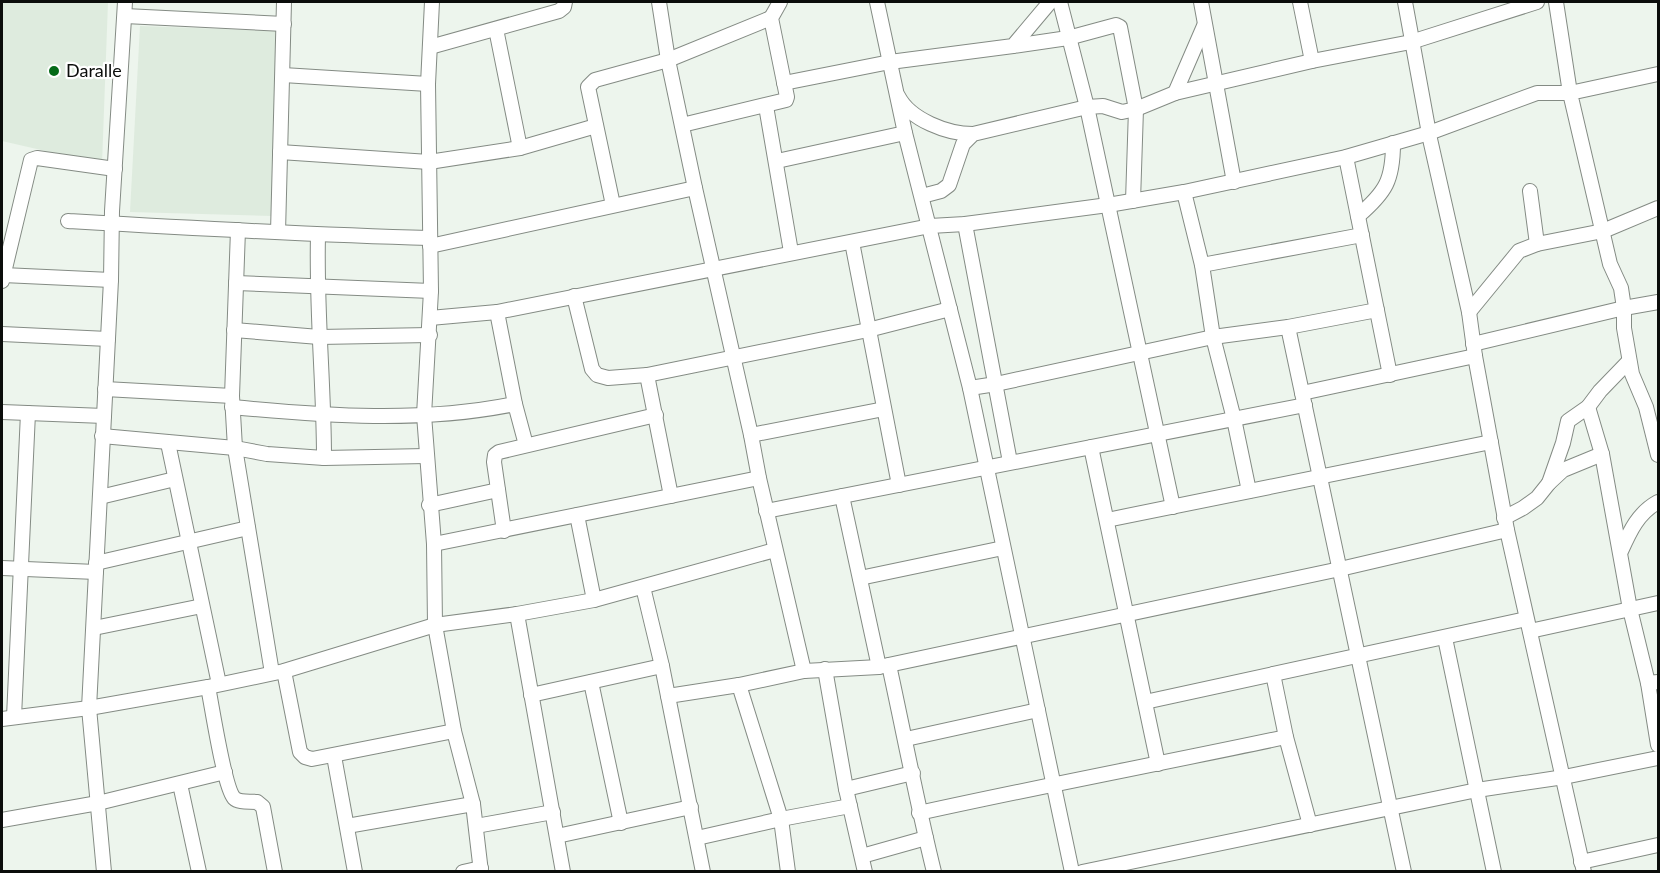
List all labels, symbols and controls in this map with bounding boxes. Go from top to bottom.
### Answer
place label: Daralle [66,59,122,81]
marker: Daralle [47,64,61,78]

